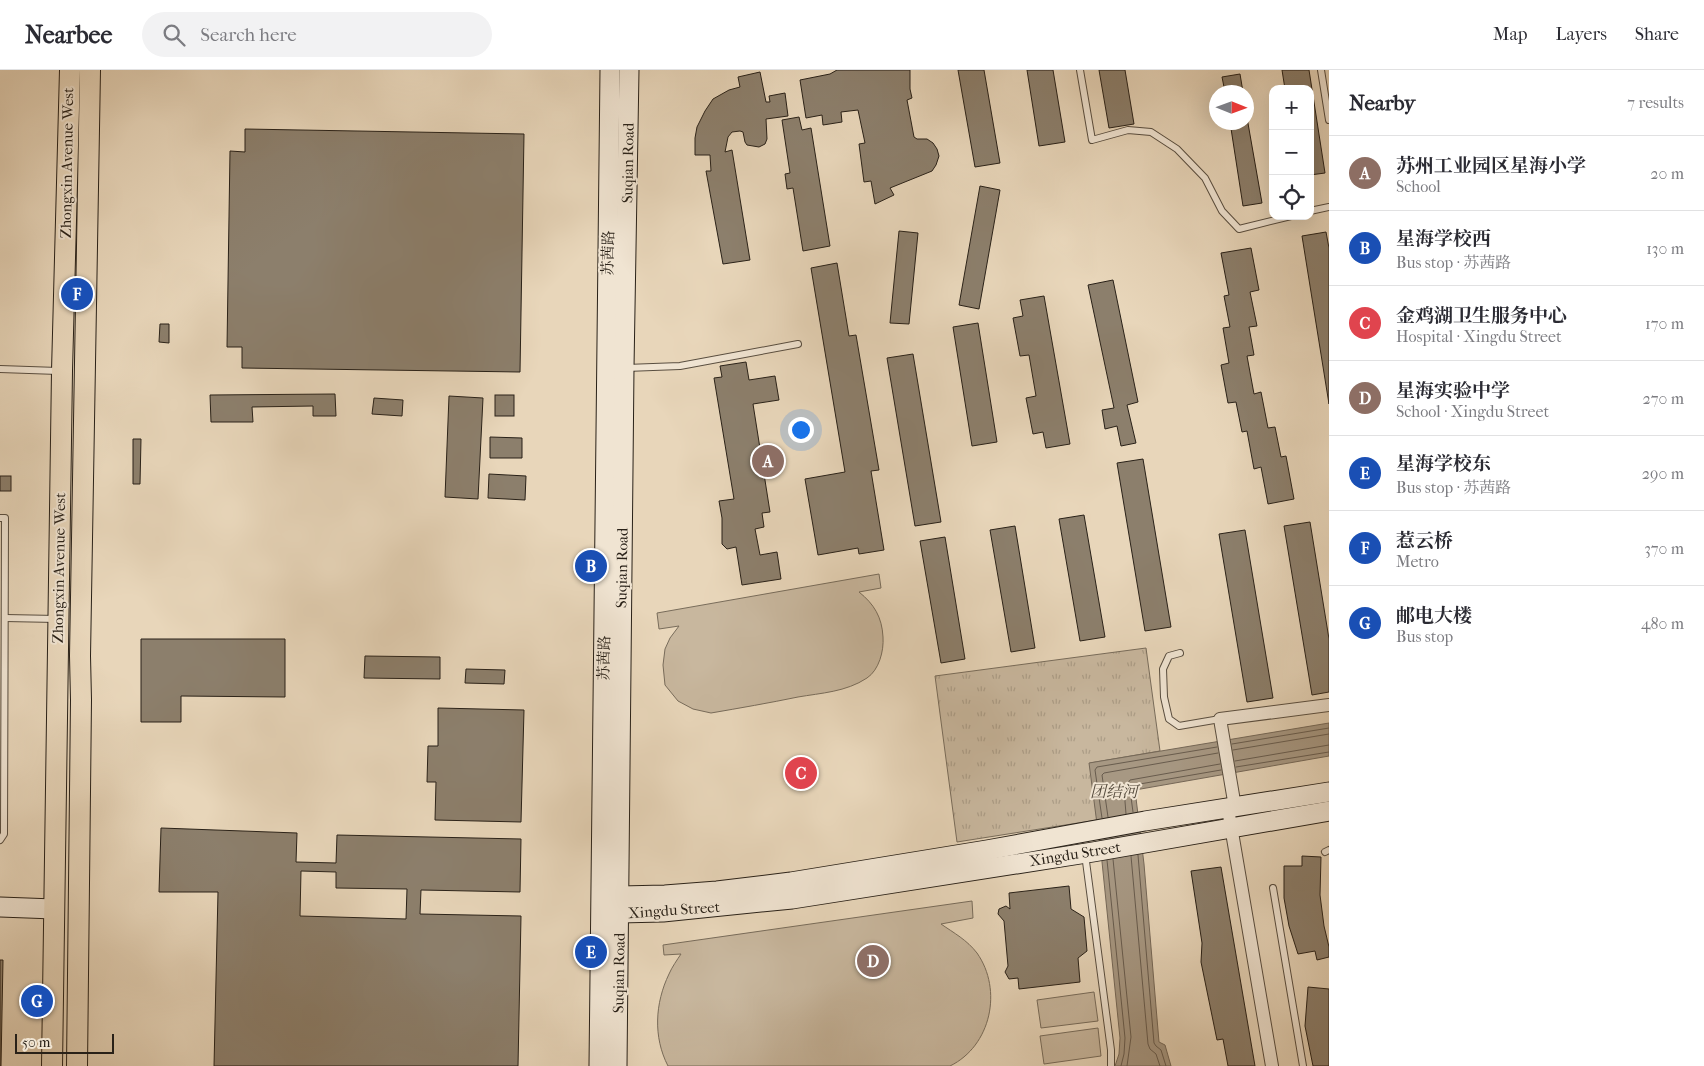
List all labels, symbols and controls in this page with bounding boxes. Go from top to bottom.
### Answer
search box [142,12,492,57]
text: Nearbee [25,21,112,49]
icon: search [160,21,188,49]
text: Search here [200,24,297,46]
text: Map [1493,24,1527,45]
text: Layers [1555,24,1607,45]
text: Share [1635,24,1679,45]
north arrow [1209,85,1254,130]
map controls [1269,85,1314,220]
button: + [1269,85,1314,130]
street label: Zhongxin Avenue West [57,87,77,238]
text: Nearby [1349,91,1415,115]
text: 7 results [1627,93,1684,112]
street label: Suqian Road [618,122,638,203]
button: − [1269,130,1314,175]
text: 苏州工业园区星海小学 [1396,155,1586,177]
text: A [1360,164,1370,183]
text: 20 m [1650,164,1684,183]
button: locate [1269,175,1314,220]
text: School [1396,177,1441,196]
text: 星海学校西 [1396,228,1491,250]
street label: 苏茜路 [599,230,617,276]
text: B [1360,239,1370,258]
text: 130 m [1646,239,1684,258]
text: Bus stop · 苏茜路 [1396,253,1511,272]
pin: F [61,275,93,313]
text: 金鸡湖卫生服务中心 [1396,305,1567,327]
text: C [1360,314,1370,333]
text: 170 m [1645,314,1684,333]
text: Hospital · Xingdu Street [1396,327,1562,346]
text: 星海实验中学 [1396,380,1510,402]
text: D [1359,389,1371,408]
text: 270 m [1643,389,1684,408]
text: School · Xingdu Street [1396,402,1549,421]
your location [788,417,814,443]
pin: A [752,442,784,480]
text: 星海学校东 [1396,453,1491,475]
text: E [1360,464,1370,483]
text: 290 m [1642,464,1684,483]
text: Bus stop · 苏茜路 [1396,478,1511,497]
street label: Zhongxin Avenue West [49,492,69,643]
street label: Suqian Road [612,527,632,608]
text: 惹云桥 [1396,530,1453,552]
text: F [1361,539,1369,558]
text: 370 m [1644,539,1684,558]
pin: B [575,547,607,585]
text: Metro [1396,552,1439,571]
text: 邮电大楼 [1396,605,1472,627]
text: G [1359,614,1371,633]
text: 480 m [1641,614,1684,633]
text: Bus stop [1396,627,1453,646]
street label: 苏茜路 [595,635,613,681]
pin: C [785,754,817,792]
water label: 团结河 [1090,782,1141,801]
street label: Xingdu Street [1028,838,1123,870]
street label: Xingdu Street [627,898,721,922]
street label: Suqian Road [609,932,629,1013]
pin: E [575,933,607,971]
pin: D [857,942,889,980]
pin: G [21,982,53,1020]
scale bar [15,1031,114,1054]
text: 50 m [22,1034,50,1051]

